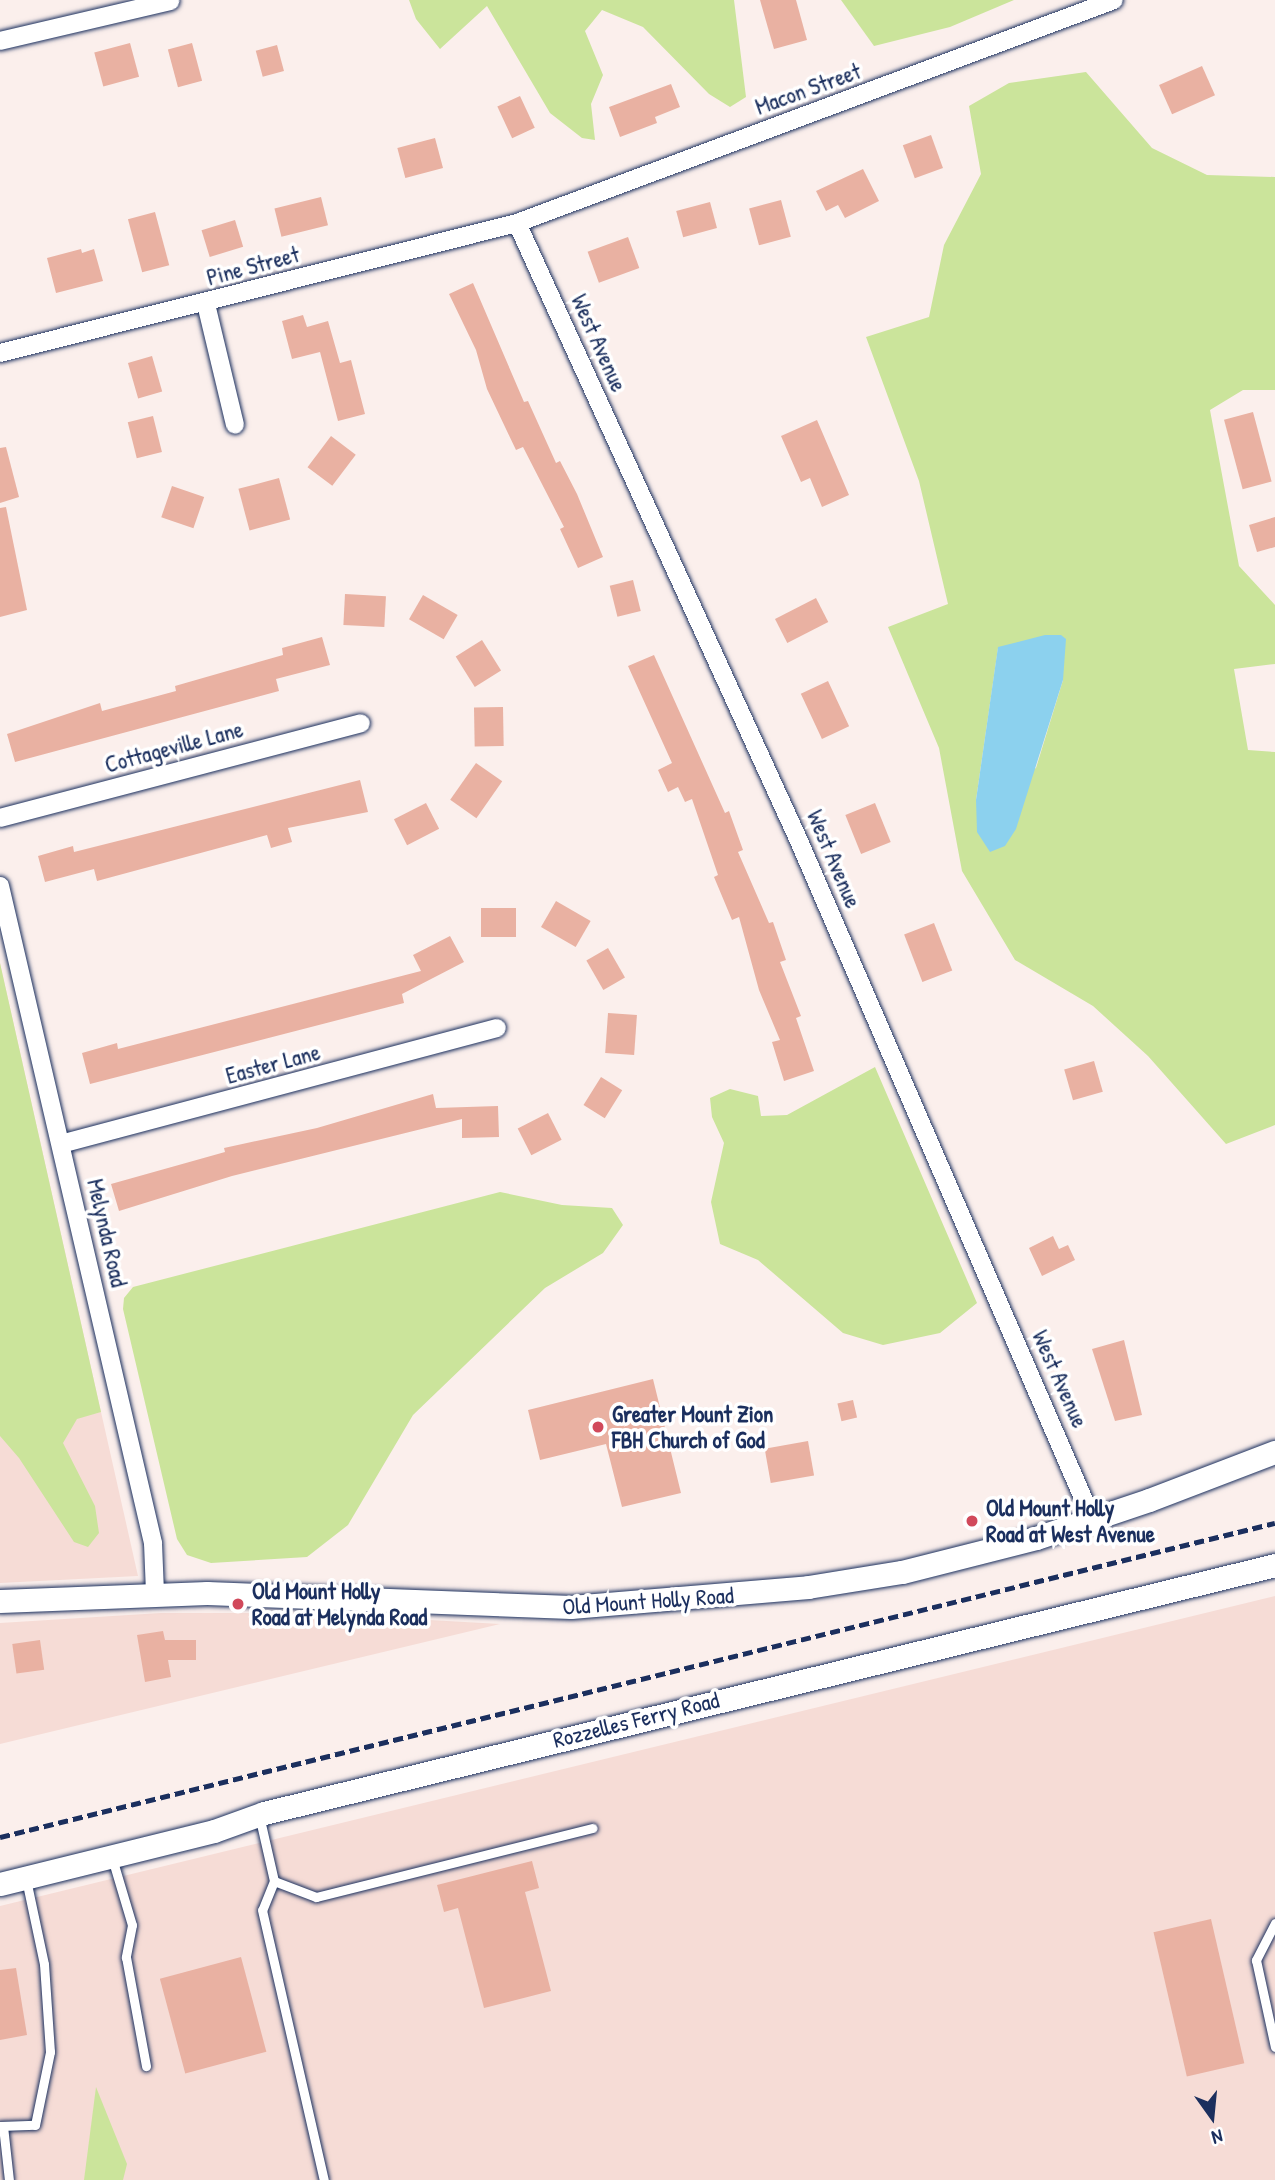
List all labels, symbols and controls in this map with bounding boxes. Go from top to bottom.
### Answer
street label: Macon Street [752,57,864,121]
street label: Pine Street [204,240,302,292]
street label: West Avenue [565,290,633,396]
street label: Cottageville Lane [102,715,246,779]
street label: West Avenue [801,806,867,912]
street label: Easter Lane [223,1038,323,1090]
street label: Melynda Road [81,1176,133,1290]
street label: West Avenue [1026,1326,1094,1432]
place label: Greater Mount Zion FBH Church of God [612,1400,774,1454]
marker: Greater Mount Zion FBH Church of God [590,1419,606,1435]
place label: Old Mount Holly Road at West Avenue [986,1494,1155,1548]
marker: Old Mount Holly Road at West Avenue [964,1513,980,1529]
place label: Old Mount Holly Road at Melynda Road [252,1577,427,1631]
street label: Old Mount Holly Road [561,1581,735,1621]
marker: Old Mount Holly Road at Melynda Road [230,1596,246,1612]
street label: Rozzelles Ferry Road [550,1686,722,1754]
north arrow [1177,2082,1247,2152]
text: N [1209,2123,1226,2151]

